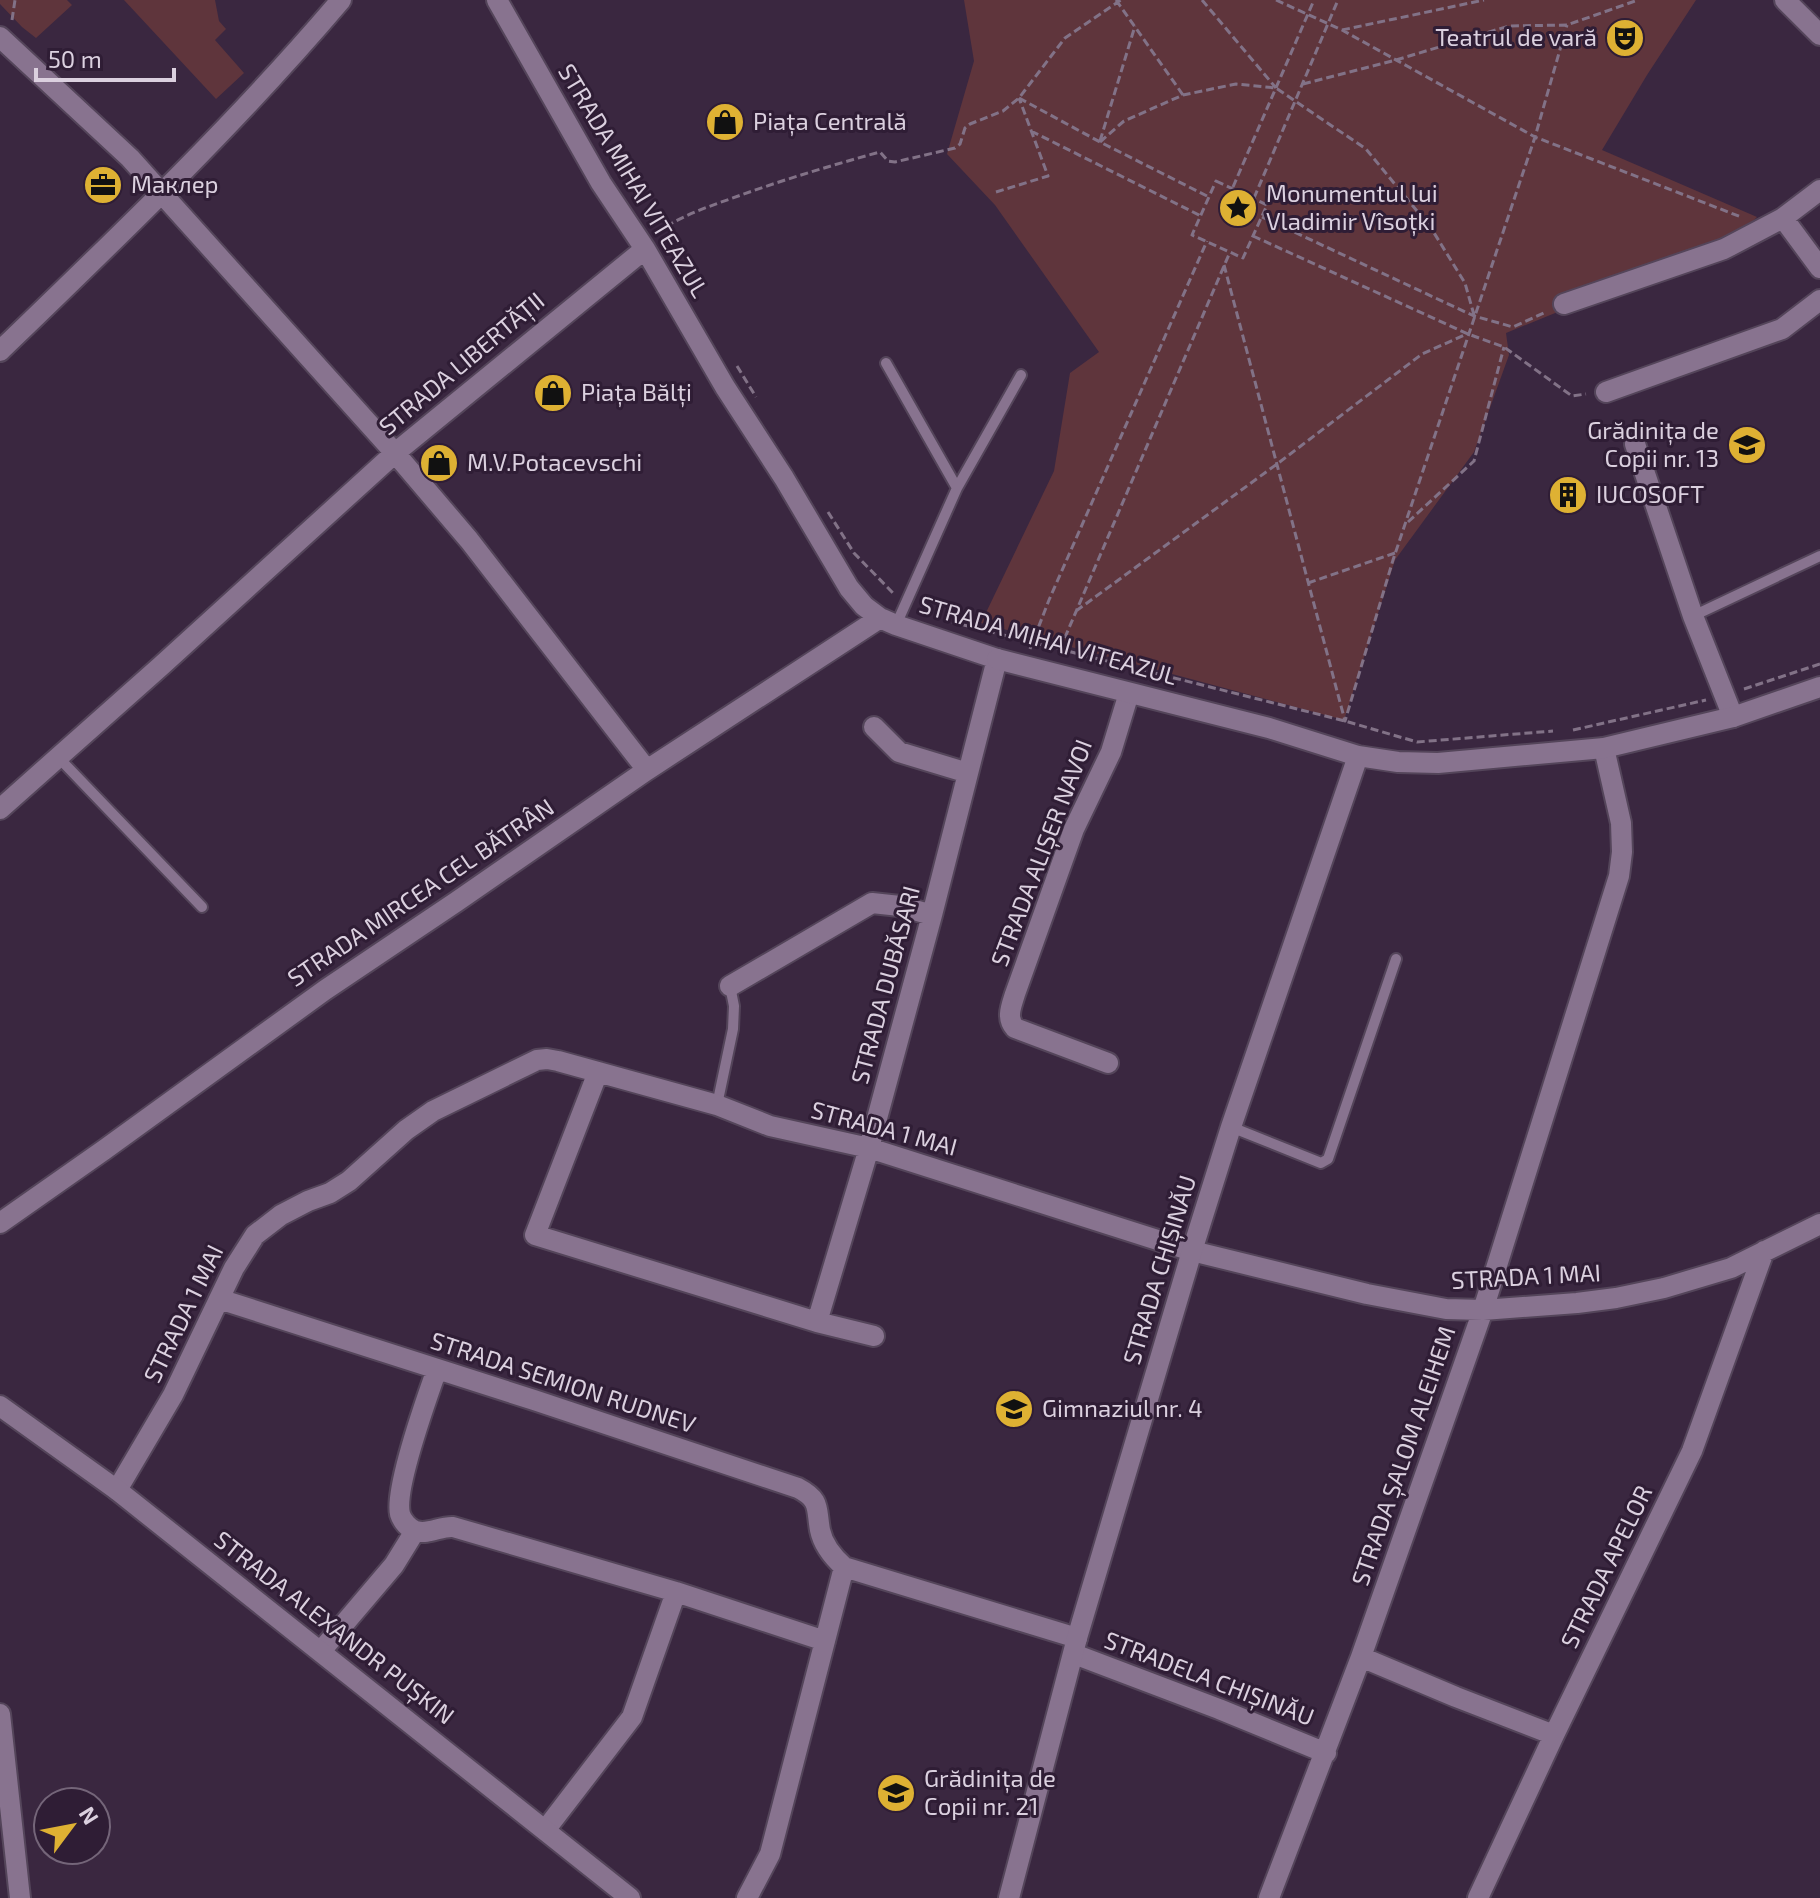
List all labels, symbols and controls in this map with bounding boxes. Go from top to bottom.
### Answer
theatre icon: Teatrul de vară [1604,17,1646,59]
place label: Teatrul de vară [1435,22,1597,51]
scale bar [36,32,174,82]
text: 50 m [48,44,102,73]
street label: STRADA MIHAI VITEAZUL [553,58,716,302]
shop icon: Piața Centrală [704,101,746,143]
place label: Piața Centrală [753,106,907,137]
office icon: Маклер [82,164,124,206]
place label: Маклер [131,169,219,198]
place label: Monumentul lui Vladimir Vîsoțki [1266,178,1438,237]
place icon: Monumentul lui Vladimir Vîsoțki [1217,187,1259,229]
street label: STRADA LIBERTĂȚII [373,285,551,442]
shop icon: Piața Bălți [532,372,574,414]
place label: Piața Bălți [581,377,692,408]
place label: Grădinița de Copii nr. 13 [1587,415,1719,472]
school or university icon: Grădinița de Copii nr. 13 [1726,424,1768,466]
shop icon: M.V.Potacevschi [418,442,460,484]
place label: M.V.Potacevschi [467,447,642,476]
building icon: IUCOSOFT [1547,474,1589,516]
place label: IUCOSOFT [1596,479,1704,508]
street label: STRADA MIHAI VITEAZUL [916,589,1181,690]
street label: STRADA ALIȘER NAVOI [984,735,1099,971]
street label: STRADA MIRCEA CEL BĂTRÂN [281,792,559,992]
street label: STRADA DUBĂSARI [844,882,925,1087]
street label: STRADA 1 MAI [808,1094,961,1161]
street label: STRADA CHIȘINĂU [1116,1172,1203,1368]
street label: STRADA 1 MAI [137,1240,229,1387]
street label: STRADA 1 MAI [1450,1257,1602,1294]
street label: STRADA ȘALOM ALEIHEM [1345,1322,1463,1590]
street label: STRADA SEMION RUDNEV [427,1325,700,1438]
school or university icon: Gimnaziul nr. 4 [993,1388,1035,1430]
place label: Gimnaziul nr. 4 [1042,1393,1203,1422]
street label: STRADA APELOR [1554,1480,1658,1652]
street label: STRADA ALEXANDR PUȘKIN [208,1524,461,1731]
street label: STRADELA CHIȘINĂU [1100,1624,1318,1733]
place label: Grădinița de Copii nr. 21 [924,1763,1056,1820]
school or university icon: Grădinița de Copii nr. 21 [875,1772,917,1814]
north arrow [32,1786,112,1866]
text: N [75,1801,105,1828]

